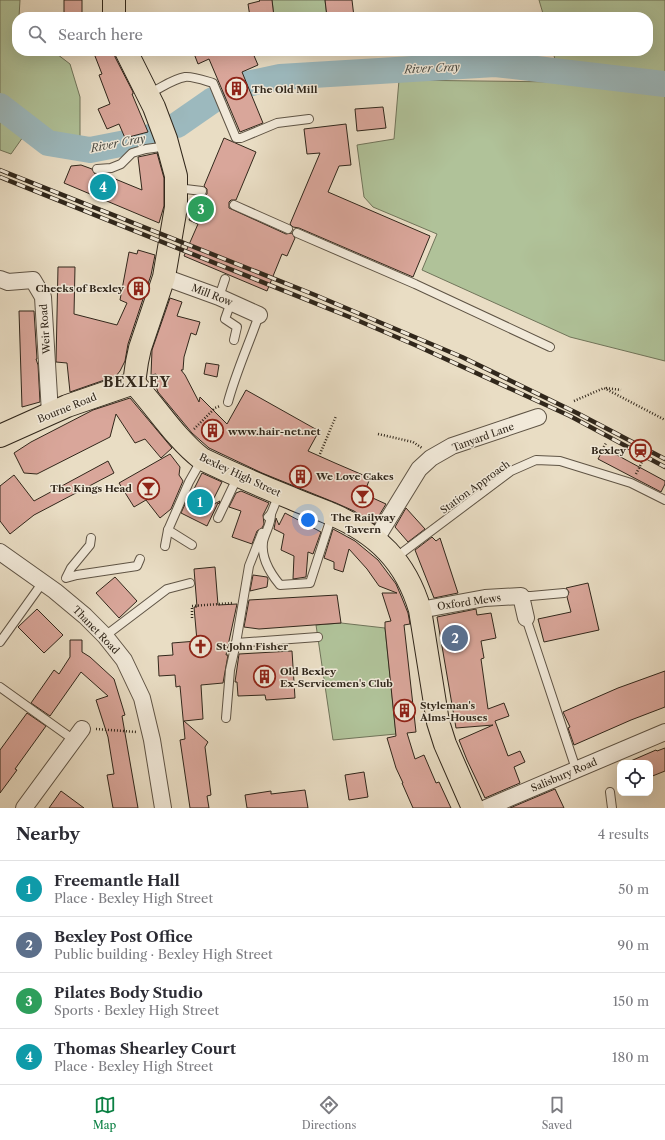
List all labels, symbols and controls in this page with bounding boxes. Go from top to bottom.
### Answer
search box [12,12,653,56]
icon: search [26,23,48,45]
text: Search here [58,25,143,44]
water label: River Cray [403,60,461,76]
building icon: The Old Mill [223,76,249,102]
place label: The Old Mill [252,83,318,96]
water label: River Cray [88,131,147,155]
pin: 4 [90,172,116,202]
pin: 3 [188,194,214,224]
building icon: Cheeks of Bexley [126,275,152,301]
street label: Mill Row [190,281,235,309]
place label: Cheeks of Bexley [35,282,125,295]
street label: Weir Road [37,304,53,355]
district label: BEXLEY [103,373,171,391]
street label: Bourne Road [35,390,99,426]
building icon: www.hair-net.net [200,418,226,444]
street label: Tanyard Lane [450,420,516,454]
place label: www.hair-net.net [227,425,321,438]
station icon: Bexley [628,437,654,463]
place label: Bexley [591,444,627,457]
street label: Bexley High Street [197,450,283,500]
street label: Station Approach [438,457,513,517]
building icon: We Love Cakes [288,463,314,489]
place label: We Love Cakes [315,470,394,483]
bar icon: The Kings Head [135,475,161,501]
place label: The Kings Head [50,482,132,495]
bar icon: The Railway Tavern [350,484,376,510]
pin: 1 [187,487,213,517]
your location [298,510,318,530]
place label: The Railway Tavern [331,511,396,536]
street label: Oxford Mews [436,591,502,613]
street label: Thanet Road [70,603,122,657]
pin: 2 [442,623,468,653]
church icon: St John Fisher [187,633,213,659]
place label: St John Fisher [216,640,288,653]
building icon: Old Bexley Ex-Servicemen's Club [252,664,278,690]
place label: Old Bexley Ex-Servicemen's Club [280,665,393,690]
building icon: Styleman's Alms-Houses [391,698,417,724]
place label: Styleman's Alms-Houses [419,699,488,724]
street label: Salisbury Road [529,755,599,795]
map controls [617,760,653,796]
button: locate [617,760,653,796]
text: Nearby [16,824,80,844]
text: 4 results [598,826,649,842]
text: Freemantle Hall [54,871,180,890]
text: 1 [26,881,32,897]
text: 50 m [618,881,649,897]
text: Place · Bexley High Street [54,890,213,906]
text: Bexley Post Office [54,927,193,946]
text: 2 [25,937,33,953]
text: 90 m [618,937,649,953]
text: Public building · Bexley High Street [54,946,273,962]
text: Pilates Body Studio [54,983,203,1002]
text: 3 [25,993,33,1009]
text: 150 m [613,993,649,1009]
text: Sports · Bexley High Street [54,1002,219,1018]
text: Thomas Shearley Court [54,1039,236,1058]
text: 4 [25,1049,33,1065]
text: 180 m [612,1049,649,1065]
text: Place · Bexley High Street [54,1058,213,1074]
tab: Map [93,1094,116,1132]
tab: Directions [302,1094,356,1132]
tab: Saved [542,1094,572,1132]

